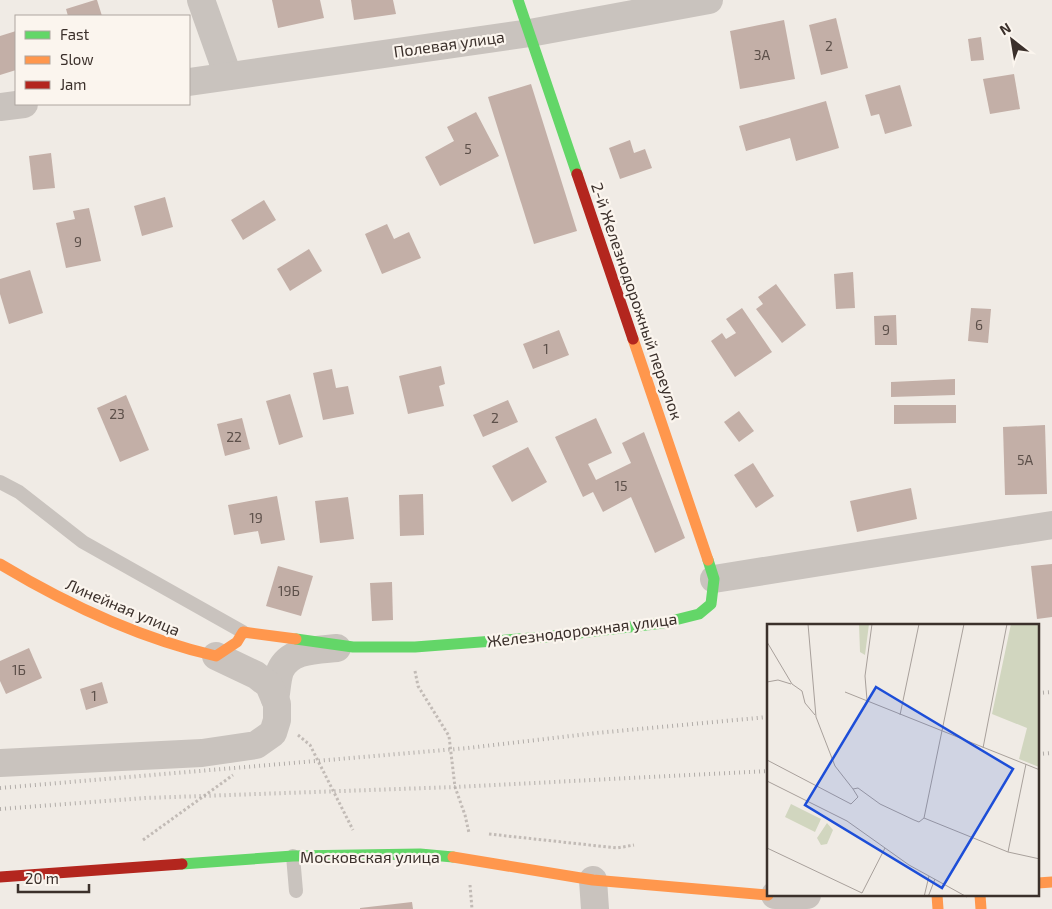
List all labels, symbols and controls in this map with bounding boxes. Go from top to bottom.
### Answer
legend [15,15,190,105]
north arrow [987,15,1037,65]
text: N [996,19,1014,38]
text: Fast [60,25,90,43]
street label: Полевая улица [392,26,506,62]
house number: 2 [825,37,833,54]
house number: 3А [754,46,771,63]
text: Slow [60,50,94,68]
text: Jam [60,75,86,93]
house number: 5 [464,140,472,157]
street label: 2-й Железнодорожный переулок [587,180,687,423]
house number: 9 [74,233,82,250]
house number: 6 [975,316,983,333]
house number: 9 [882,321,890,338]
house number: 1 [543,340,549,357]
house number: 23 [109,405,125,422]
house number: 2 [491,409,499,426]
house number: 22 [226,428,242,445]
house number: 5А [1017,451,1033,468]
house number: 15 [614,477,628,494]
house number: 19 [249,509,263,526]
street label: Линейная улица [63,574,183,640]
house number: 19Б [278,582,300,599]
street label: Железнодорожная улица [486,608,678,652]
inset map [767,624,1040,896]
house number: 1Б [12,661,26,678]
house number: 1 [91,687,97,704]
street label: Московская улица [300,847,440,867]
scale bar [18,862,89,894]
text: 20 m [25,869,59,887]

